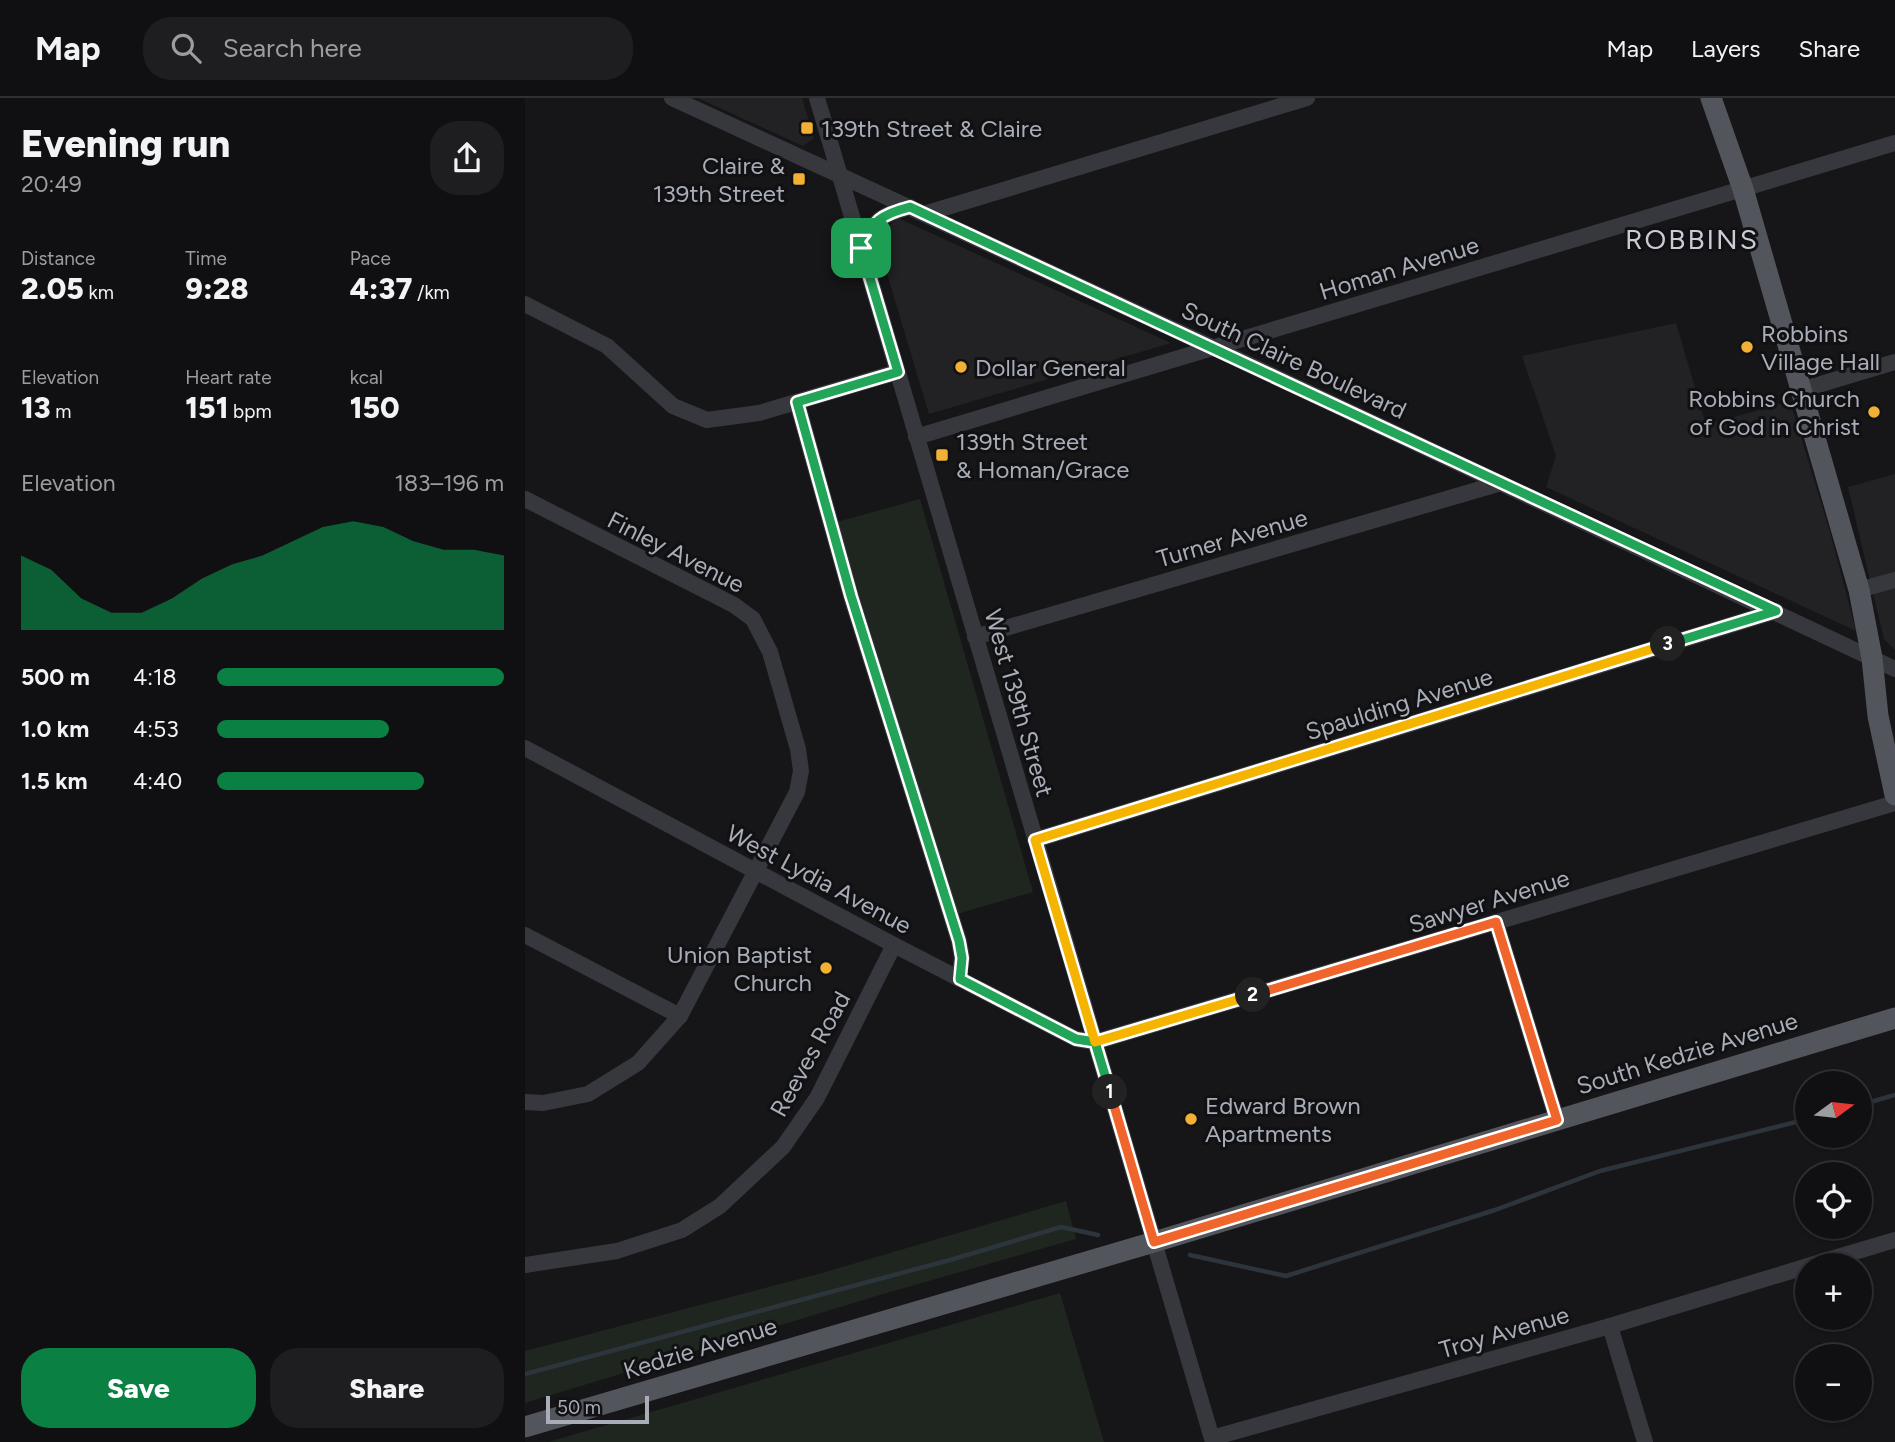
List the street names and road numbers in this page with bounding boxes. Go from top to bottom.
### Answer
street label: Homan Avenue [1316,230,1482,306]
street label: South Claire Boulevard [1177,295,1411,425]
street label: Turner Avenue [1153,503,1311,573]
street label: Finley Avenue [603,505,749,599]
street label: West 139th Street [978,606,1060,800]
street label: Spaulding Avenue [1302,662,1496,746]
street label: West Lydia Avenue [722,818,916,940]
street label: Sawyer Avenue [1405,863,1573,939]
street label: Reeves Road [764,986,856,1122]
street label: South Kedzie Avenue [1573,1006,1801,1100]
street label: Troy Avenue [1436,1300,1572,1364]
street label: Kedzie Avenue [620,1311,780,1385]

